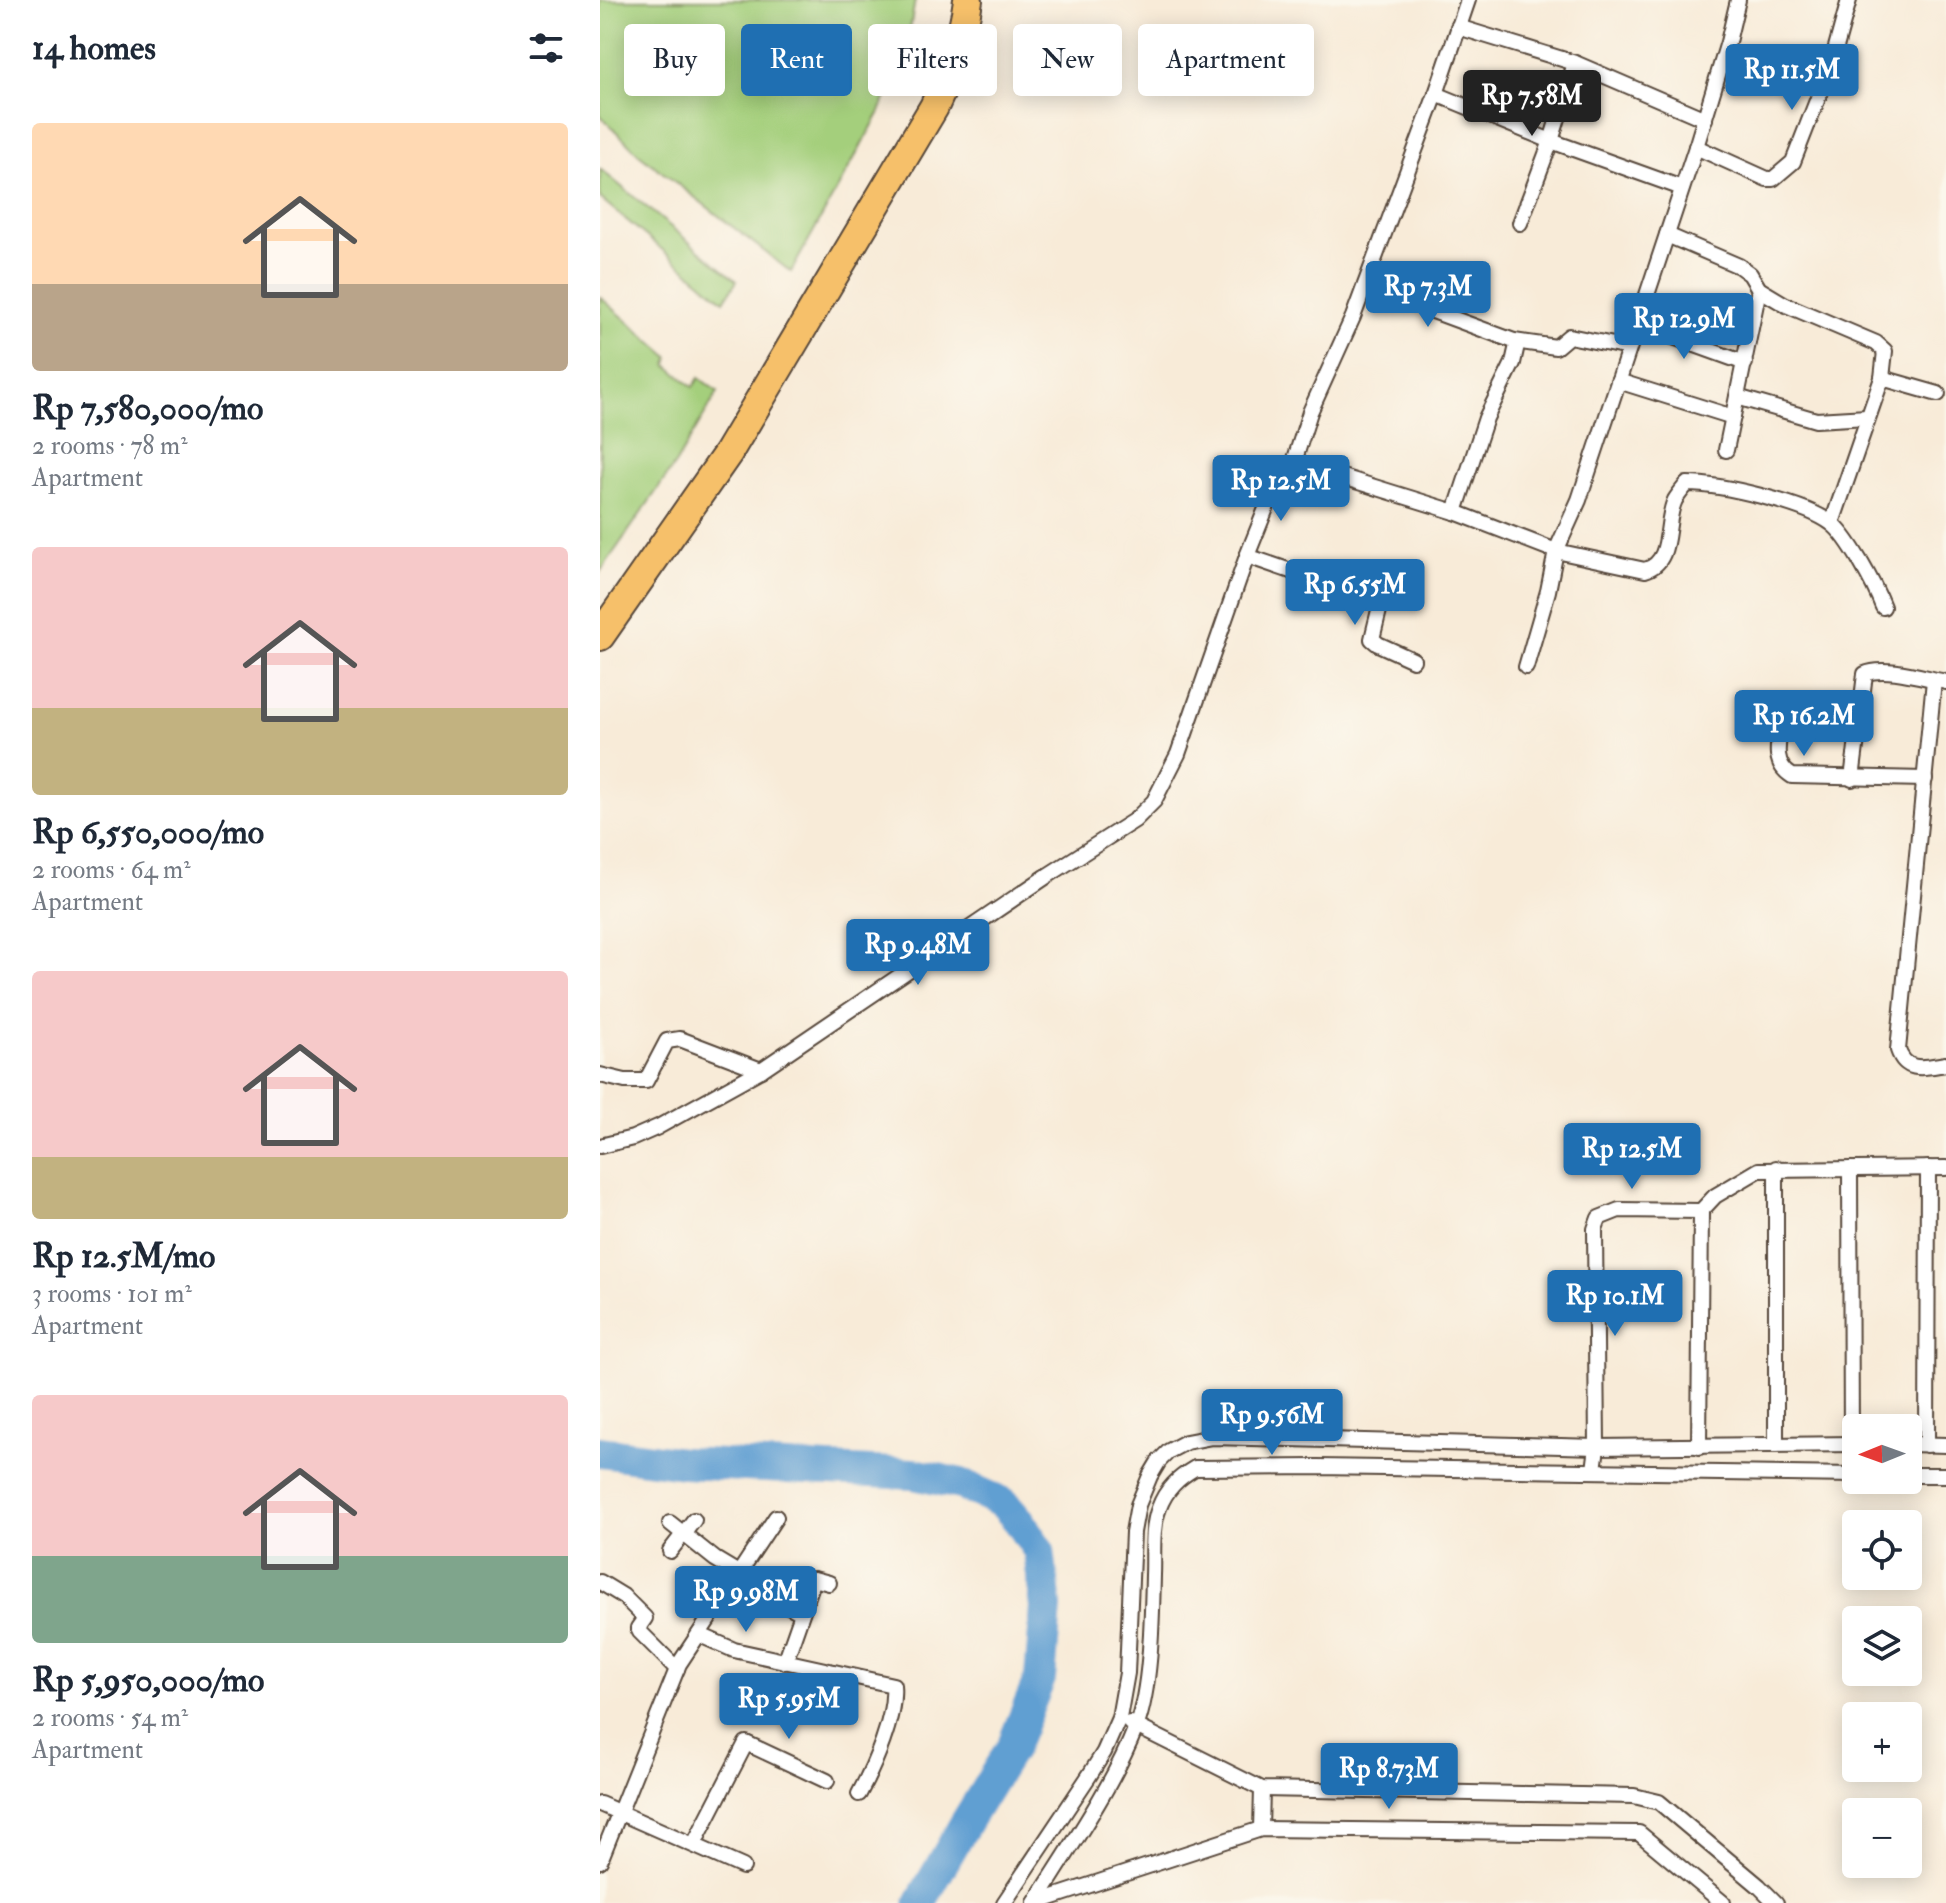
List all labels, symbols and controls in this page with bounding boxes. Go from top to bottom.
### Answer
chip: Buy [624,24,725,96]
chip: Rent [741,24,852,96]
chip: Filters [868,24,997,96]
chip: New [1013,24,1122,96]
chip: Apartment [1138,24,1314,96]
icon: filters [524,26,568,70]
text: 14 homes [32,27,156,70]
pin: Rp 11.5M [1709,44,1875,112]
text: Rp 11.5M [1744,54,1841,86]
pin: Rp 7.58M [1449,70,1615,138]
text: Rp 7.58M [1481,80,1583,112]
icon: home [228,175,372,319]
pin: Rp 7.3M [1354,261,1502,329]
text: Rp 7.3M [1384,271,1472,303]
pin: Rp 12.9M [1601,293,1767,361]
text: Rp 12.9M [1632,303,1736,335]
text: Rp 7,580,000/mo [32,387,263,430]
text: 2 rooms · 78 m² [32,430,188,462]
pin: Rp 12.5M [1198,455,1364,523]
text: Apartment [32,462,143,494]
text: Rp 12.5M [1231,465,1331,497]
pin: Rp 6.55M [1272,559,1438,627]
text: Rp 6.55M [1304,569,1406,601]
icon: home [228,599,372,743]
pin: Rp 16.2M [1721,690,1887,758]
text: Rp 16.2M [1753,700,1855,732]
text: Rp 6,550,000/mo [32,811,264,854]
text: 2 rooms · 64 m² [32,854,191,886]
text: Apartment [32,886,143,918]
pin: Rp 9.48M [835,919,1001,987]
text: Rp 9.48M [864,929,972,961]
icon: home [228,1023,372,1167]
pin: Rp 12.5M [1549,1123,1715,1191]
text: Rp 12.5M [1582,1133,1682,1165]
text: Rp 12.5M/mo [32,1235,215,1278]
pin: Rp 10.1M [1532,1270,1698,1338]
text: 3 rooms · 101 m² [32,1278,192,1310]
text: Rp 10.1M [1565,1280,1665,1312]
text: Apartment [32,1310,143,1342]
pin: Rp 9.56M [1189,1389,1355,1457]
text: Rp 9.56M [1220,1399,1324,1431]
north arrow [1842,1414,1922,1494]
map controls [1842,1414,1922,1878]
icon: home [228,1447,372,1591]
button: locate [1842,1510,1922,1590]
pin: Rp 9.98M [663,1566,829,1634]
text: Rp 9.98M [693,1576,799,1608]
button: layers [1842,1606,1922,1686]
text: Rp 5,950,000/mo [32,1659,264,1702]
pin: Rp 5.95M [706,1673,872,1741]
text: Rp 5.95M [737,1683,841,1715]
text: 2 rooms · 54 m² [32,1702,188,1734]
button: + [1842,1702,1922,1782]
text: Apartment [32,1734,143,1766]
pin: Rp 8.73M [1306,1743,1472,1811]
text: Rp 8.73M [1339,1753,1439,1785]
button: − [1842,1798,1922,1878]

